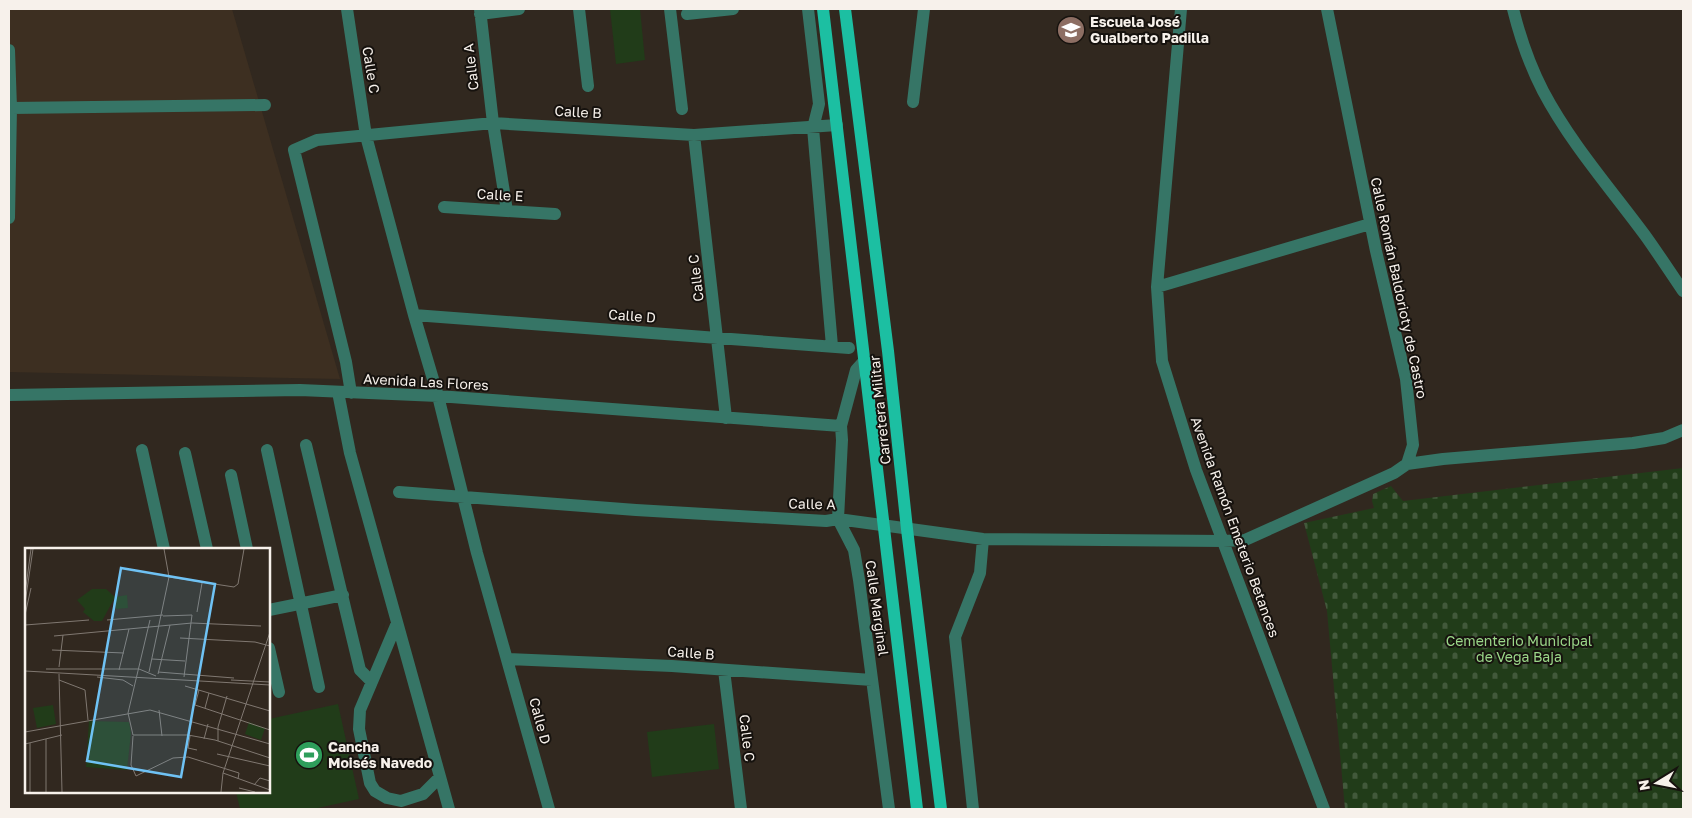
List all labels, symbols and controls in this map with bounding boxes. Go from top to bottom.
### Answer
place label: Escuela José Gualberto Padilla [1090,13,1209,46]
school or university icon: Escuela José Gualberto Padilla [1056,15,1086,45]
street label: Calle A [459,42,482,92]
street label: Calle C [359,45,384,95]
street label: Calle B [554,102,602,121]
street label: Calle Román Baldorioty de Castro [1368,176,1431,400]
street label: Calle E [476,185,524,204]
street label: Calle C [684,254,707,303]
street label: Calle D [608,305,656,326]
street label: Carretera Militar [865,354,894,466]
street label: Avenida Las Flores [363,370,489,393]
street label: Avenida Ramón Emeterio Betances [1188,414,1283,639]
street label: Calle A [788,495,836,512]
inset map [25,548,270,793]
street label: Calle Marginal [862,559,893,657]
park label: Cementerio Municipal de Vega Baja [1446,632,1592,665]
street label: Calle B [667,642,715,663]
street label: Calle D [526,696,555,746]
street label: Calle C [736,713,759,762]
place label: Cancha Moisés Navedo [328,738,432,771]
sports icon: Cancha Moisés Navedo [294,740,324,770]
north arrow [1632,758,1682,808]
text: N [1634,779,1653,792]

